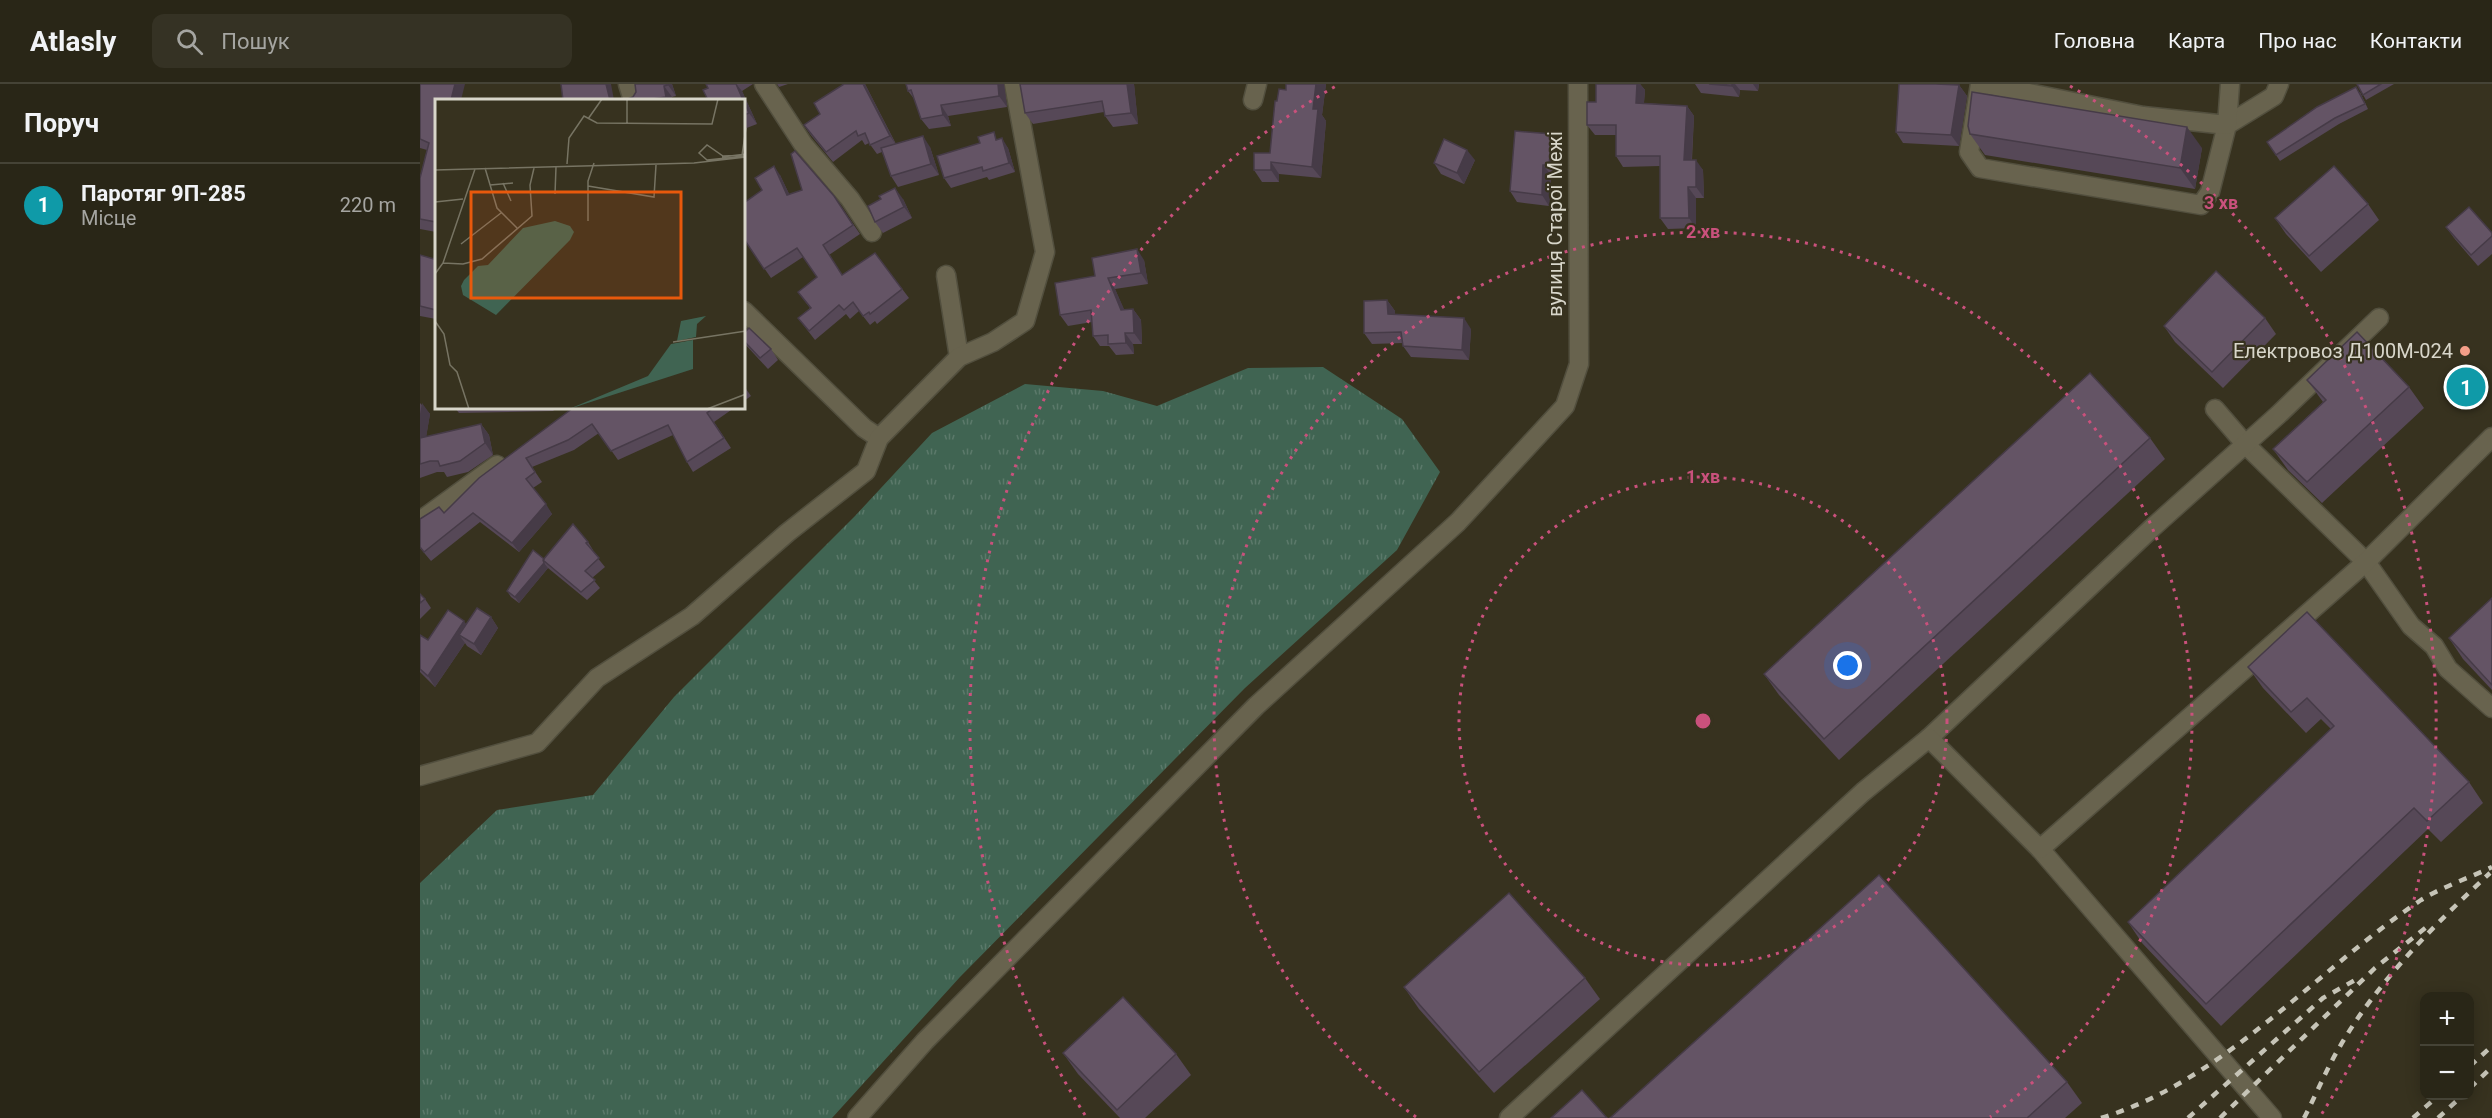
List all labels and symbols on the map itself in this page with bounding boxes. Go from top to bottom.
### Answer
inset map [435,99,746,410]
street label: вулиця Старої Межі [1543,131,1567,317]
text: 3 хв [2204,192,2238,213]
text: 2 хв [1686,221,1720,242]
place label: Електровоз Д100М-024 [2233,339,2453,363]
marker: Електровоз Д100М-024 [2458,344,2472,358]
pin: 1 [2446,364,2486,410]
text: 1 хв [1686,466,1720,487]
your location [1833,651,1862,680]
centre of rings [1693,711,1713,731]

